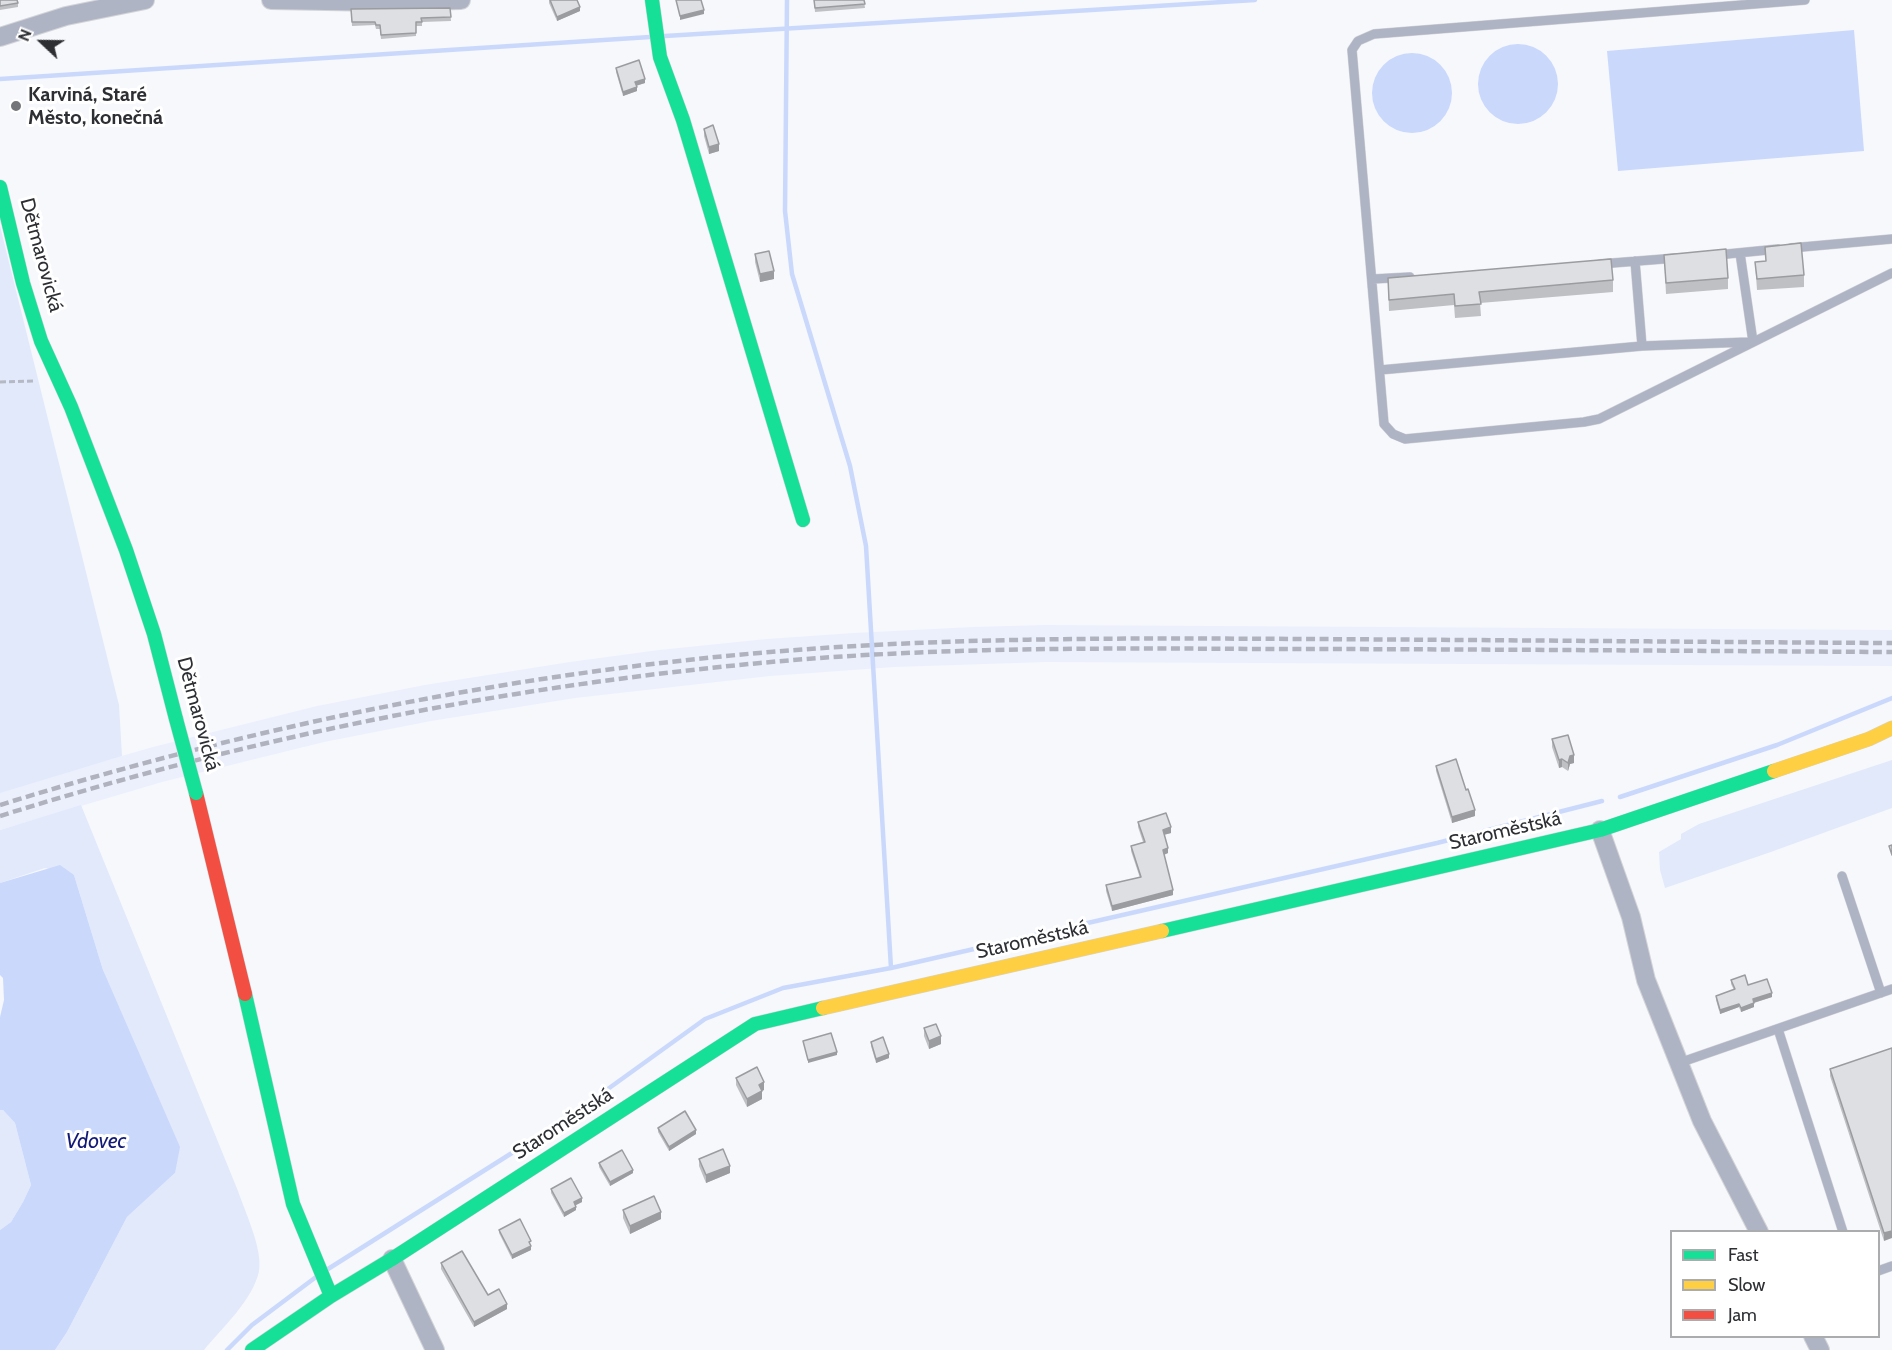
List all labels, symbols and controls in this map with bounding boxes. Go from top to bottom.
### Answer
north arrow [12,12,72,72]
text: N [14,26,36,44]
place label: Karviná, Staré Město, konečná [28,83,163,130]
marker: Karviná, Staré Město, konečná [9,99,23,113]
street label: Dětmarovická [14,195,68,315]
street label: Dětmarovická [171,654,225,774]
street label: Staroměstská [1447,806,1563,856]
street label: Staroměstská [974,915,1090,965]
street label: Staroměstská [509,1083,617,1165]
water label: Vdovec [66,1129,126,1155]
legend [1670,1230,1880,1338]
text: Fast [1728,1244,1759,1266]
text: Slow [1728,1274,1765,1296]
text: Jam [1728,1304,1757,1326]

